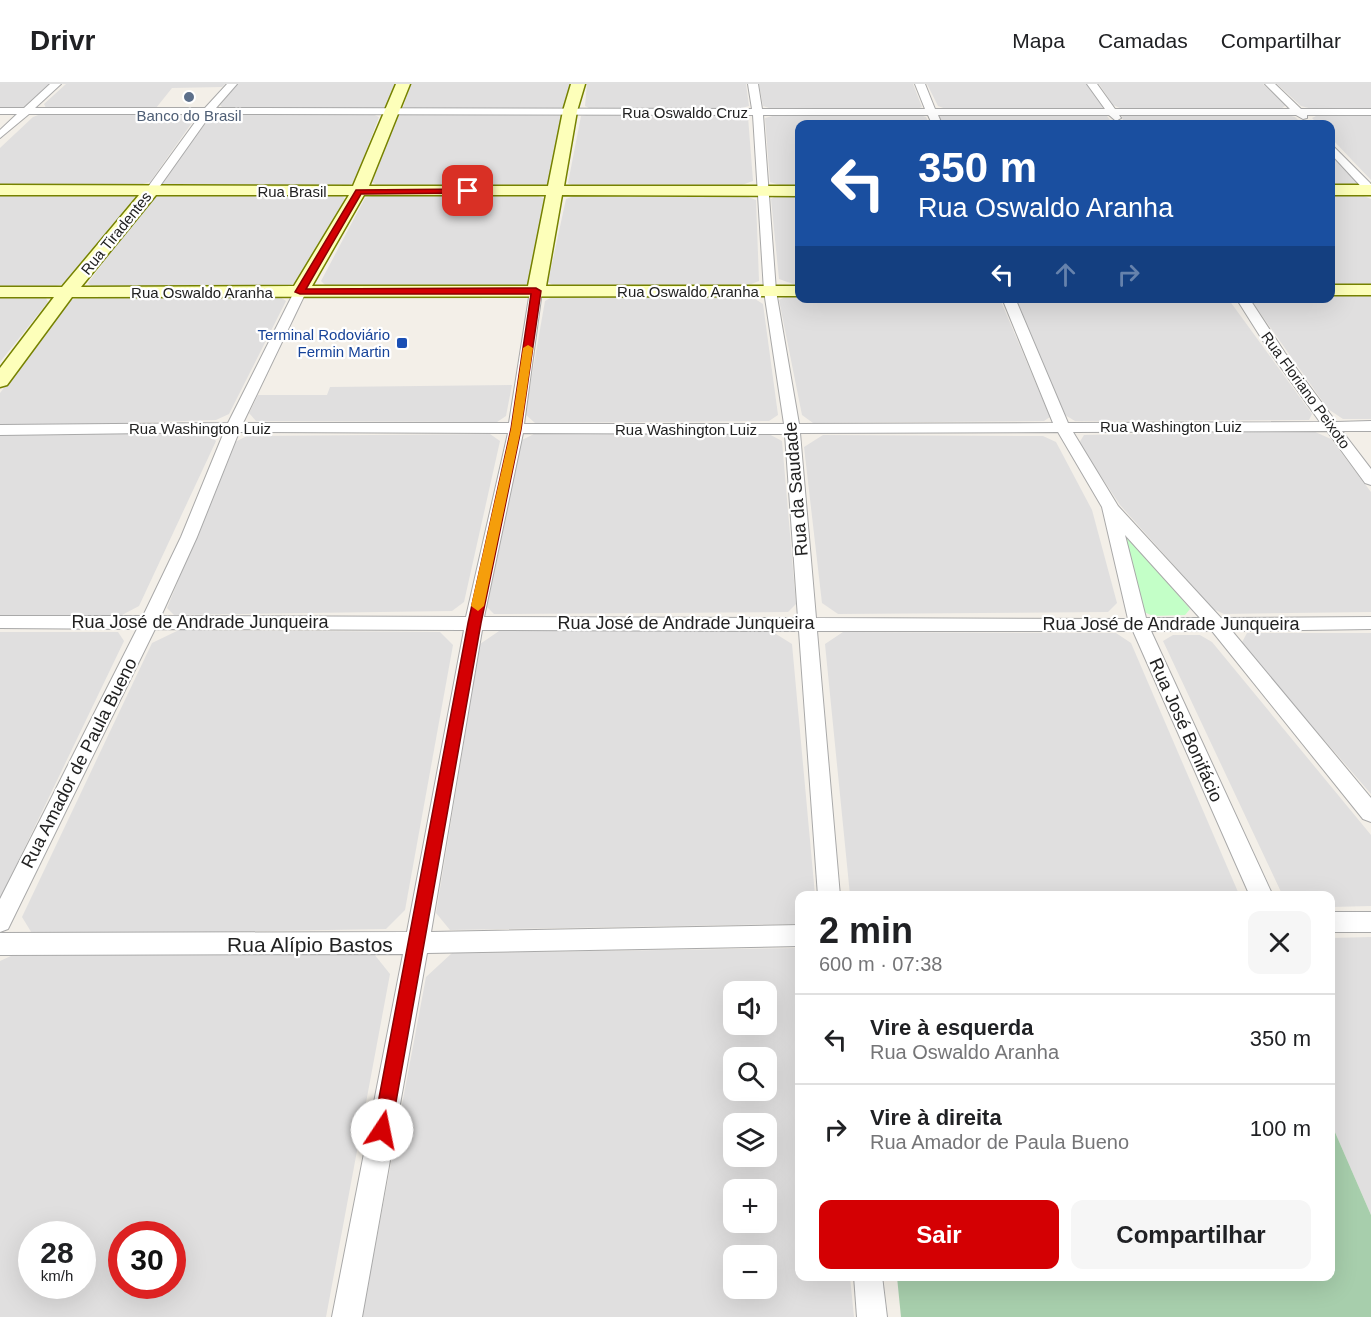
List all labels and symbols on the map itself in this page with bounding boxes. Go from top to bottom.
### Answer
marker: Banco do Brasil [182,90,196,104]
street label: Rua Oswaldo Cruz [622,104,748,121]
place label: Banco do Brasil [136,107,242,124]
pin [442,165,493,216]
street label: Rua Brasil [257,183,327,200]
street label: Rua Tiradentes [77,188,155,278]
street label: Rua Oswaldo Aranha [617,283,760,300]
street label: Rua Oswaldo Aranha [131,284,274,301]
place label: Terminal Rodoviário Fermin Martin [257,326,390,360]
street label: Rua Floriano Peixoto [1258,328,1354,452]
marker: Terminal Rodoviário Fermin Martin [395,336,409,350]
street label: Rua Washington Luiz [1100,418,1242,435]
street label: Rua Washington Luiz [129,420,271,437]
street label: Rua Washington Luiz [615,421,757,438]
street label: Rua da Saudade [780,421,812,557]
street label: Rua José de Andrade Junqueira [71,612,330,632]
street label: Rua José de Andrade Junqueira [557,613,816,633]
street label: Rua José de Andrade Junqueira [1042,614,1301,634]
street label: Rua Amador de Paula Bueno [17,655,141,871]
street label: Rua José Bonifácio [1145,655,1227,805]
street label: Rua Alípio Bastos [227,933,393,956]
position arrow [350,1098,414,1162]
speed limit sign: 30 [108,1221,186,1299]

